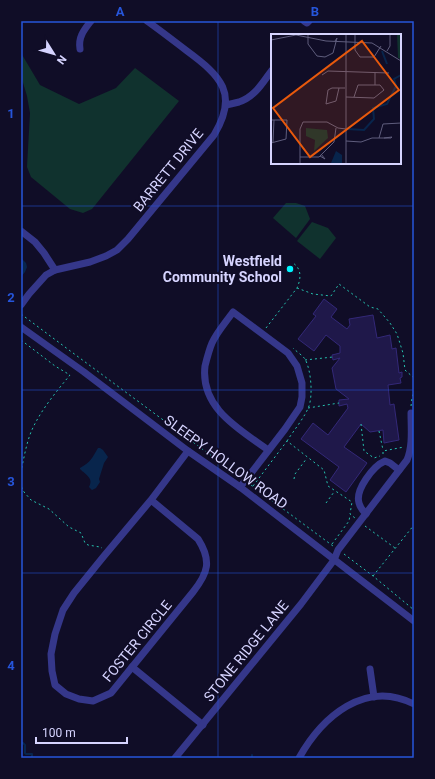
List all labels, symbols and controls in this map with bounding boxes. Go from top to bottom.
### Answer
text: A [116,4,125,19]
text: B [311,4,319,19]
north arrow [34,34,74,74]
inset map [271,34,401,164]
text: N [54,53,69,67]
text: 1 [7,106,15,121]
street label: BARRETT DRIVE [130,125,206,215]
place label: Westfield Community School [163,253,282,285]
marker: Westfield Community School [285,264,295,274]
text: 2 [7,290,15,305]
street label: SLEEPY HOLLOW ROAD [161,412,291,512]
text: 3 [7,474,15,489]
street label: FOSTER CIRCLE [99,597,175,685]
street label: STONE RIDGE LANE [200,597,292,705]
text: 4 [7,658,15,673]
scale bar [36,719,127,745]
text: 100 m [42,726,76,740]

